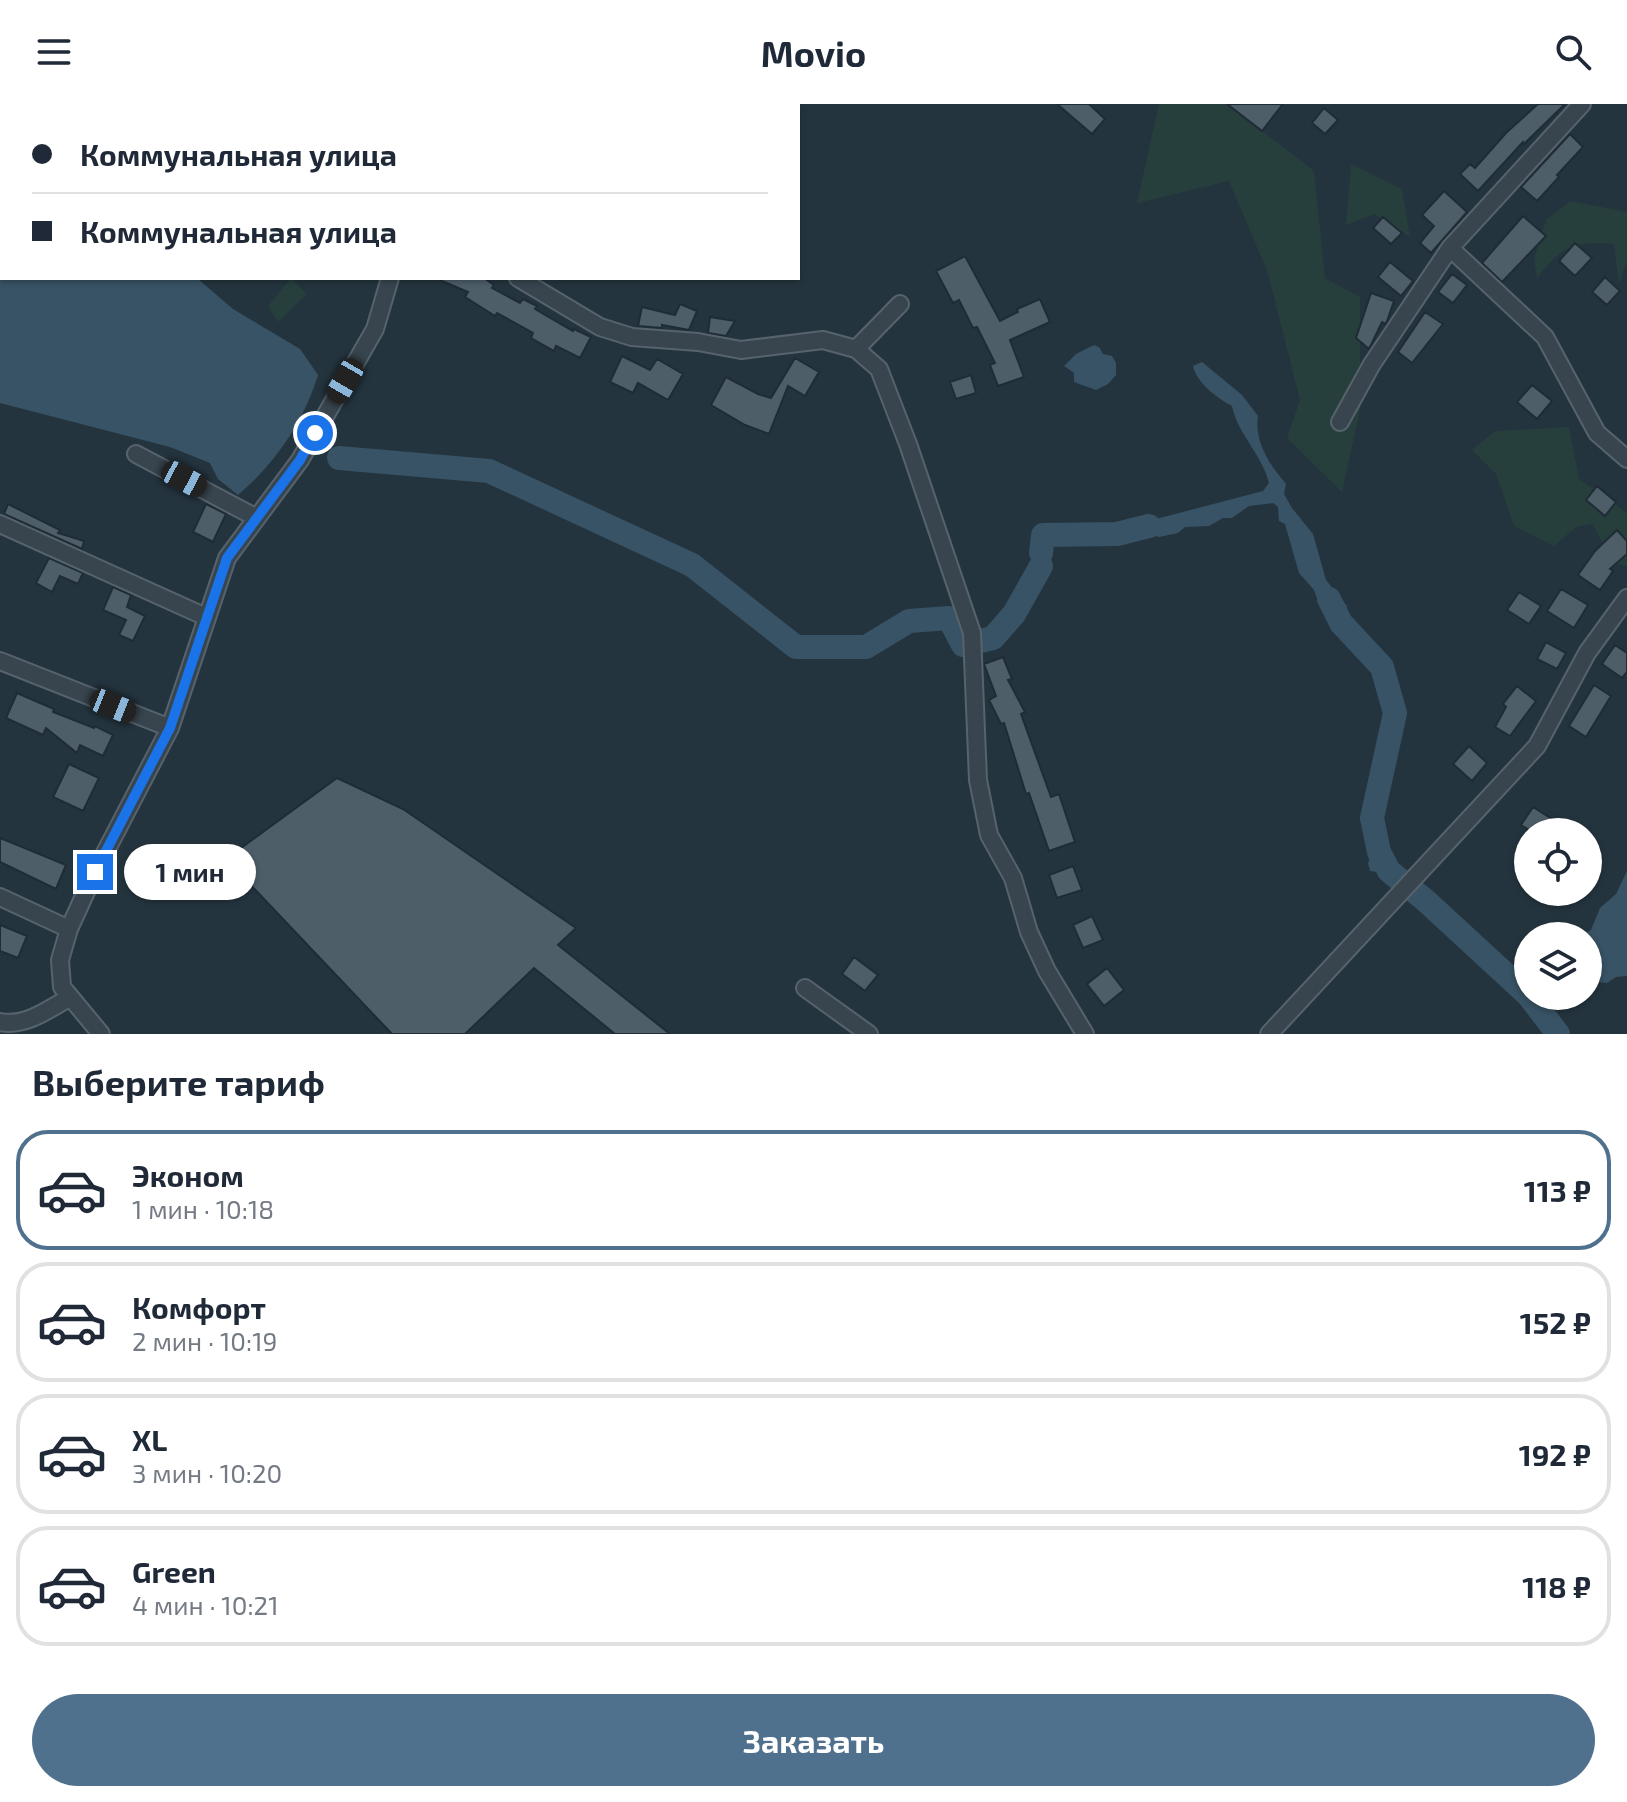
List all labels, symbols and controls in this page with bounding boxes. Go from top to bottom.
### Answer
icon: menu [32,30,76,74]
icon: search [1551,30,1595,74]
text: Movio [761,31,866,74]
text: Коммунальная улица [80,136,397,172]
text: Коммунальная улица [80,213,397,249]
car [323,354,367,408]
route start [297,415,333,451]
car [157,457,211,501]
car [86,686,140,726]
map controls [1514,818,1602,1010]
button: locate [1514,818,1602,906]
callout: 1 мин [123,844,255,900]
route end [77,854,113,890]
text: 1 мин [156,856,224,887]
button: layers [1514,922,1602,1010]
text: Выберите тариф [32,1060,325,1103]
icon: car [36,1154,108,1226]
text: Эконом [132,1157,244,1193]
text: 113 ₽ [1524,1172,1591,1208]
text: 1 мин · 10:18 [132,1193,274,1224]
icon: car [36,1286,108,1358]
text: Комфорт [132,1289,266,1325]
text: 152 ₽ [1520,1304,1591,1340]
text: 2 мин · 10:19 [132,1325,277,1356]
icon: car [36,1418,108,1490]
text: XL [132,1421,167,1457]
text: 192 ₽ [1519,1436,1591,1472]
text: 3 мин · 10:20 [132,1457,282,1488]
icon: car [36,1550,108,1622]
text: Green [132,1553,216,1589]
text: 118 ₽ [1522,1568,1591,1604]
text: 4 мин · 10:21 [132,1589,278,1620]
button: Заказать [32,1694,1595,1786]

